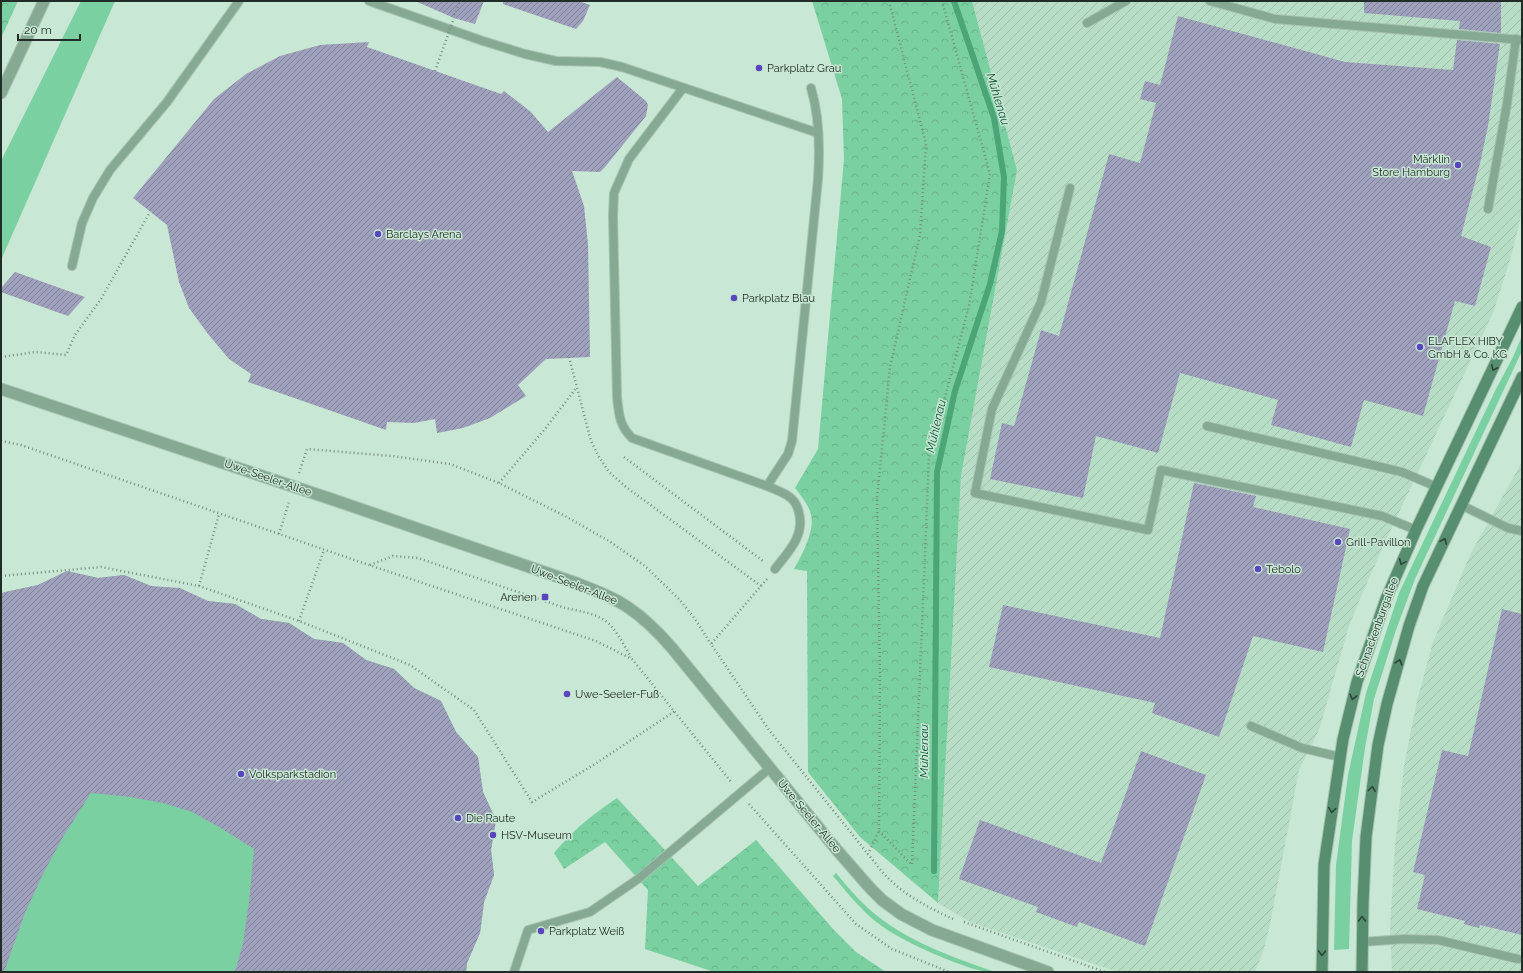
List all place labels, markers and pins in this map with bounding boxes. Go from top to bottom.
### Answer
place label: Parkplatz Grau [767,62,841,75]
marker: Parkplatz Grau [754,63,764,73]
place label: Märklin Store Hamburg [1372,153,1450,179]
marker: Märklin Store Hamburg [1453,160,1463,170]
place label: Barclays Arena [386,228,461,241]
marker: Barclays Arena [373,229,383,239]
place label: Parkplatz Blau [742,292,815,305]
marker: Parkplatz Blau [729,293,739,303]
place label: ELAFLEX HIBY GmbH & Co. KG [1428,335,1507,361]
marker: ELAFLEX HIBY GmbH & Co. KG [1415,342,1425,352]
place label: Grill-Pavillon [1346,536,1410,549]
marker: Grill-Pavillon [1333,537,1343,547]
place label: Tebolo [1266,563,1301,576]
marker: Tebolo [1253,564,1263,574]
place label: Arenen [500,591,537,604]
marker: Arenen [540,592,550,602]
place label: Uwe-Seeler-Fuß [575,688,659,701]
marker: Uwe-Seeler-Fuß [562,689,572,699]
place label: Volksparkstadion [249,768,336,781]
marker: Volksparkstadion [236,769,246,779]
place label: Die Raute [466,812,516,825]
marker: Die Raute [453,813,463,823]
place label: HSV-Museum [501,829,572,842]
marker: HSV-Museum [488,830,498,840]
place label: Parkplatz Weiß [549,925,624,938]
marker: Parkplatz Weiß [536,926,546,936]

